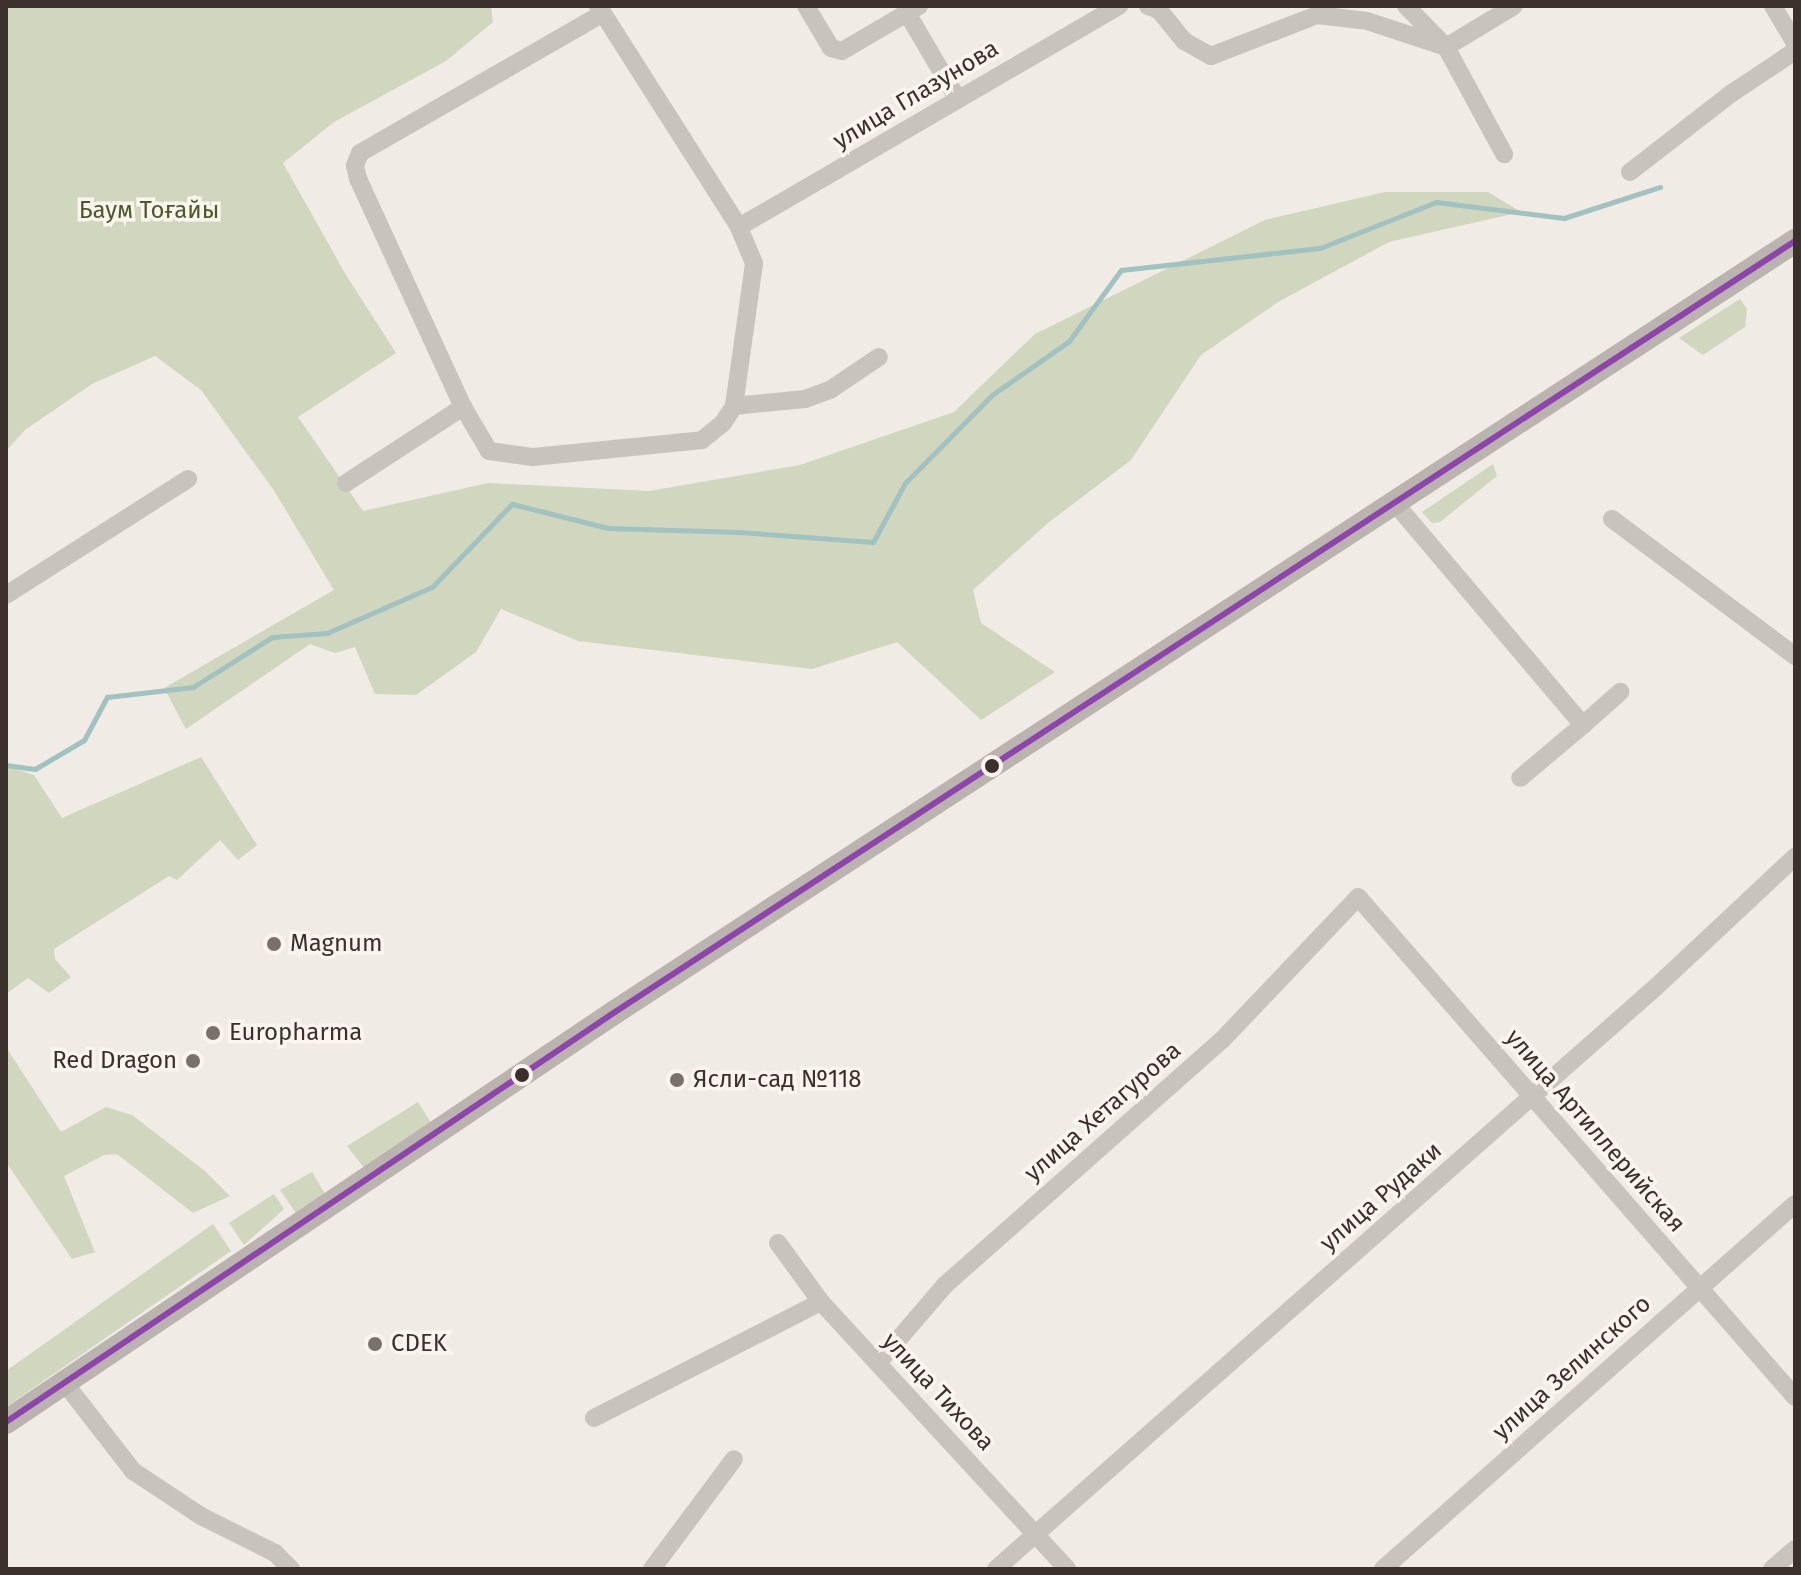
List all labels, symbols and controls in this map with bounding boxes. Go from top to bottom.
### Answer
street label: улица Глазунова [828,34,1004,156]
park label: Баум Тоғайы [79,197,219,225]
unlabelled marker [984,758,1000,774]
place label: Magnum [290,930,383,958]
marker: Magnum [265,935,283,953]
place label: Europharma [229,1019,362,1047]
marker: Europharma [204,1024,222,1042]
street label: улица Артиллерийская [1499,1024,1691,1238]
street label: улица Хетагурова [1019,1036,1187,1188]
place label: Red Dragon [52,1047,177,1075]
marker: Red Dragon [184,1052,202,1070]
place label: Ясли-сад №118 [693,1066,862,1094]
unlabelled marker [514,1067,530,1083]
marker: Ясли-сад №118 [668,1071,686,1089]
street label: улица Рудаки [1314,1136,1448,1258]
street label: улица Зелинского [1487,1290,1657,1446]
street label: улица Тихова [876,1327,1000,1457]
place label: CDEK [391,1330,447,1358]
marker: CDEK [366,1335,384,1353]

